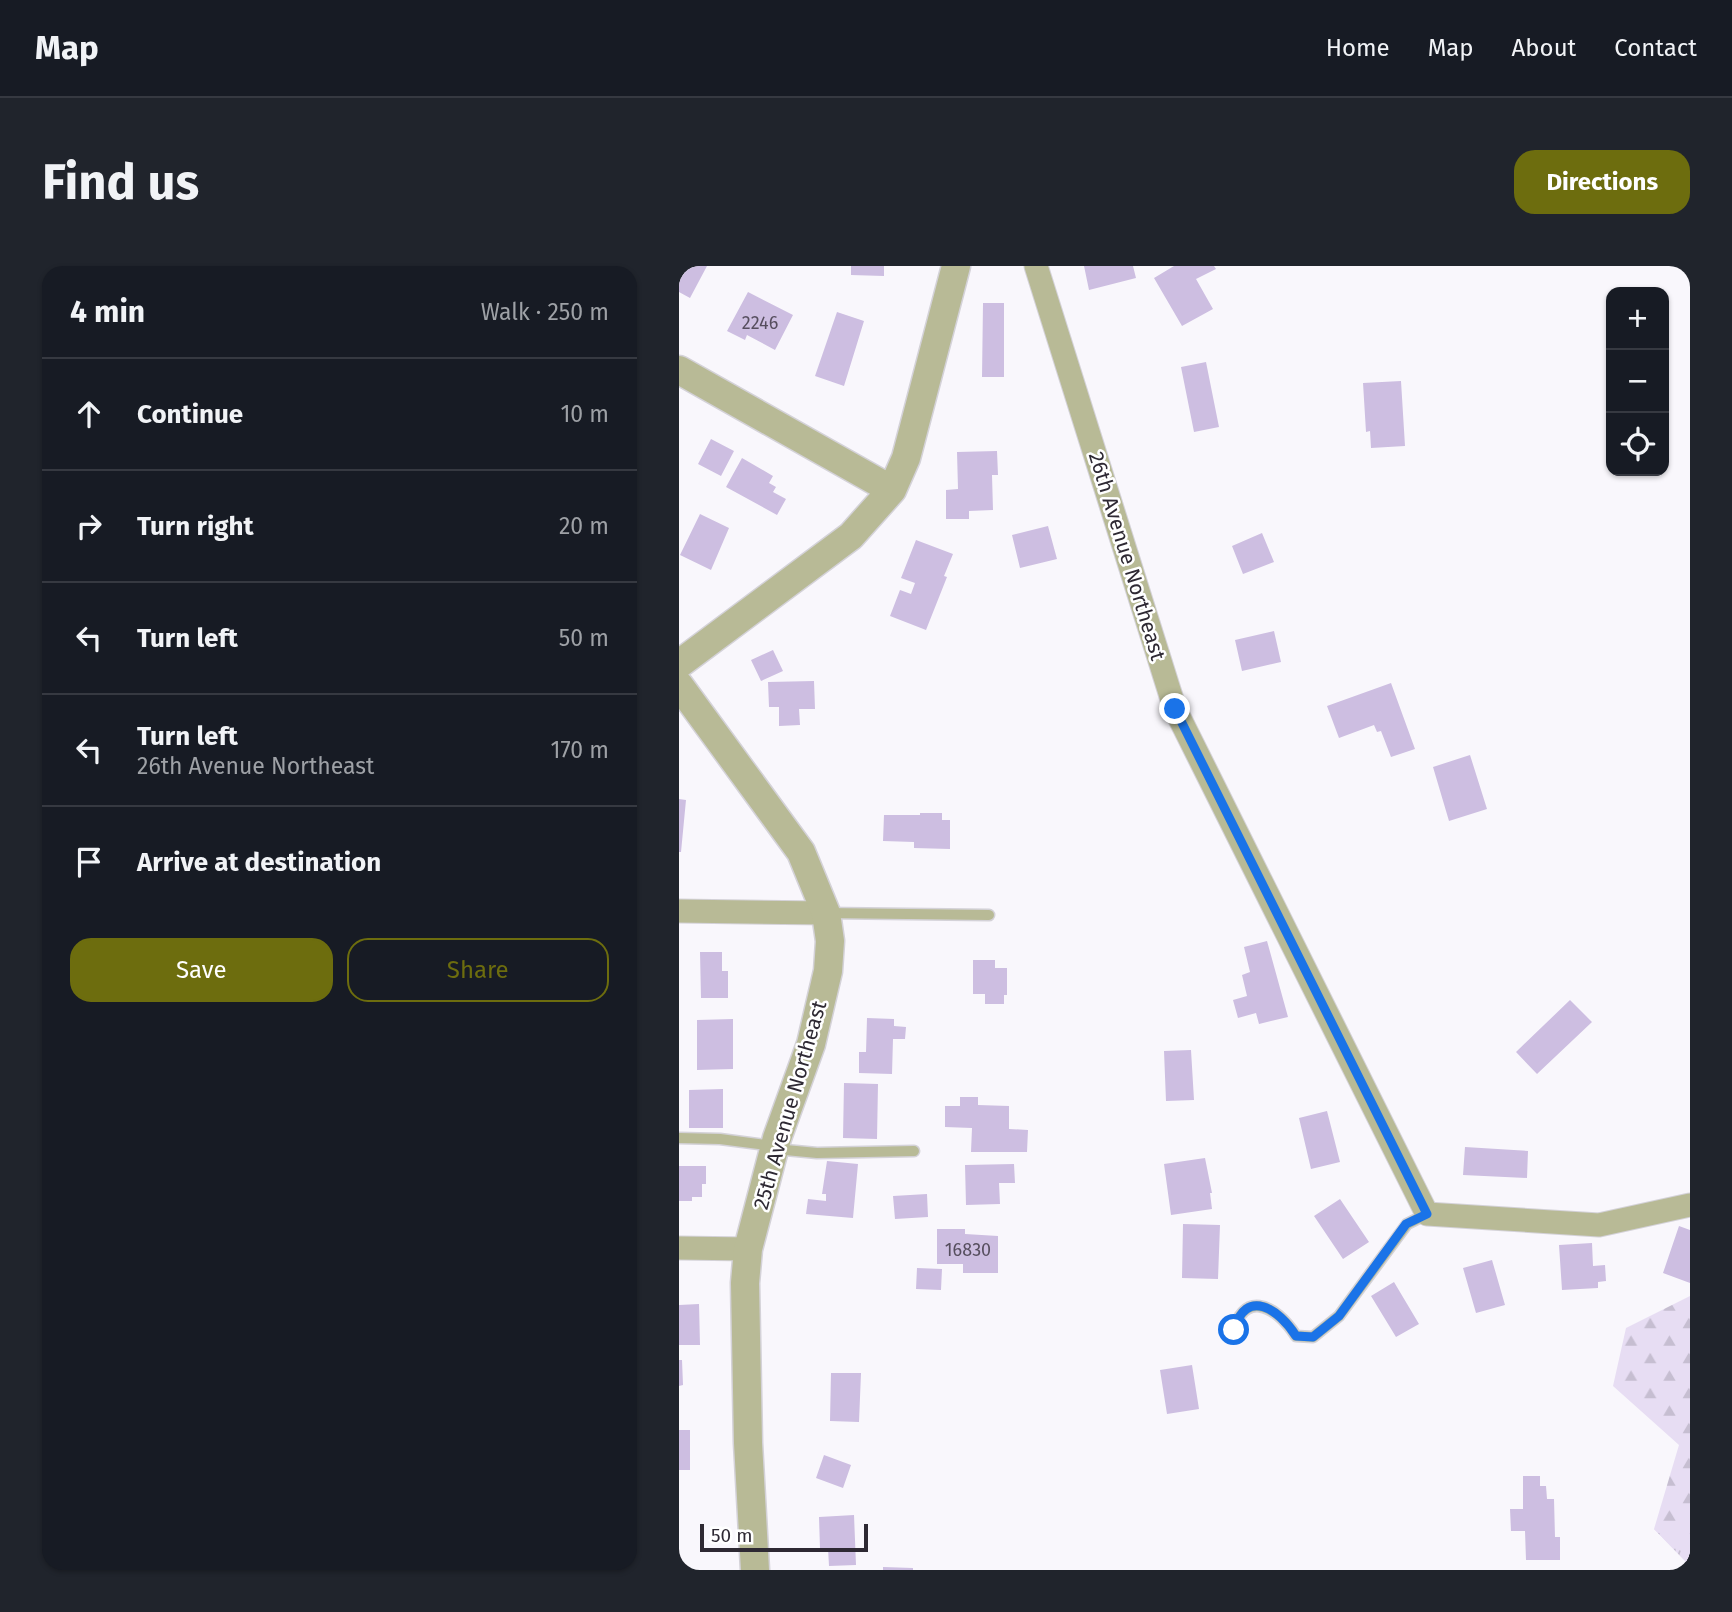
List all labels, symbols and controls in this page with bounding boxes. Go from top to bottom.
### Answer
text: Map [35,28,99,68]
text: Home [1326,34,1390,62]
text: Map [1428,34,1474,62]
text: About [1512,34,1576,62]
text: Contact [1614,34,1697,62]
button: Directions [1514,150,1690,214]
text: Find us [42,153,199,212]
map controls [1606,287,1669,476]
button: + [1606,287,1669,350]
text: 4 min [70,294,145,330]
text: Walk · 250 m [481,298,609,326]
house number: 2246 [742,312,778,334]
button: − [1606,350,1669,413]
icon: ahead [70,395,108,433]
text: Continue [137,399,243,430]
text: 10 m [560,400,609,428]
button: locate [1606,413,1669,476]
street label: 26th Avenue Northeast [1083,449,1171,664]
icon: right [70,507,108,545]
text: Turn right [137,511,254,542]
text: 20 m [559,512,609,540]
icon: left [70,619,108,657]
text: Turn left [137,623,238,654]
text: 50 m [559,624,609,652]
route end [1159,693,1190,724]
text: Turn left [137,721,238,752]
icon: left [70,731,108,769]
text: 170 m [550,736,609,764]
text: 26th Avenue Northeast [137,752,374,780]
icon: arrive [70,843,108,881]
text: Arrive at destination [137,847,381,878]
button: Save [70,938,333,1002]
button: Share [347,938,609,1002]
street label: 25th Avenue Northeast [748,997,832,1212]
house number: 16830 [945,1239,991,1261]
route start [1218,1314,1249,1345]
scale bar [700,1521,868,1553]
text: 50 m [711,1524,752,1547]

